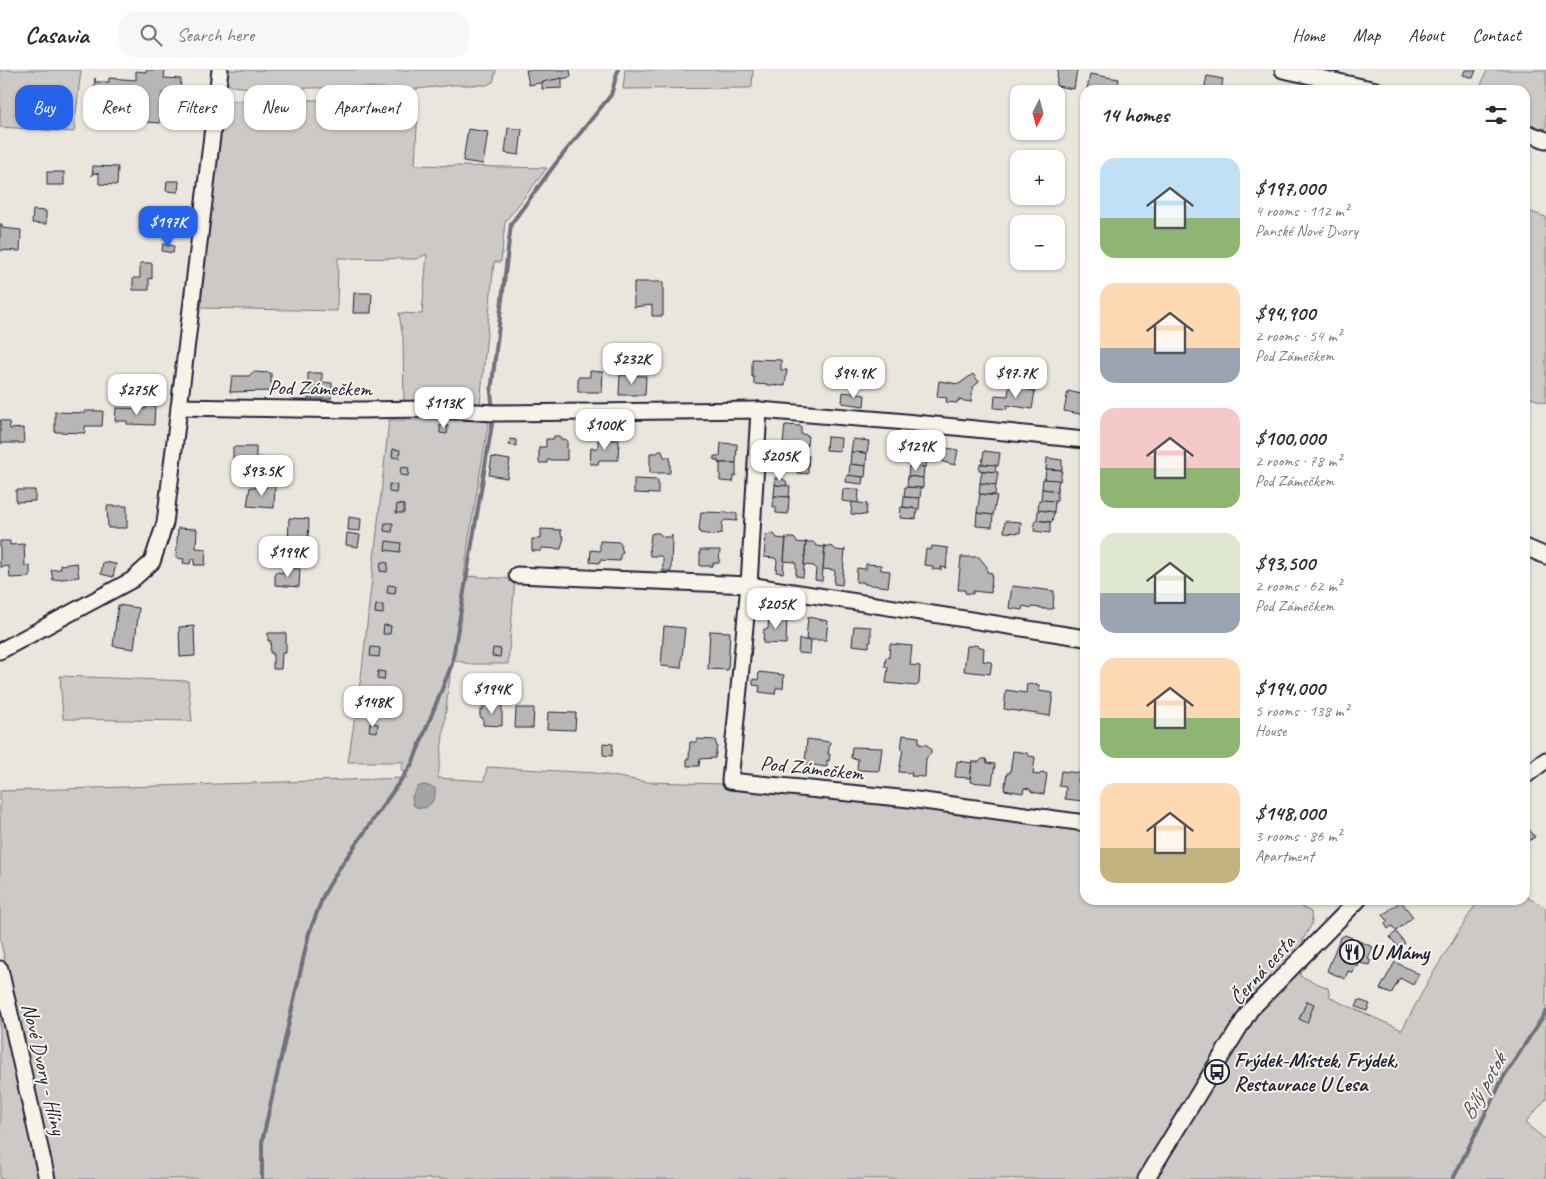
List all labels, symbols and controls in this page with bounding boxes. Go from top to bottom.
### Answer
search box [119,12,469,57]
text: Casavia [25,20,89,50]
icon: search [137,21,165,49]
text: Search here [177,23,254,47]
text: Home [1292,24,1325,46]
text: Map [1353,24,1380,46]
text: About [1408,24,1444,46]
text: Contact [1472,24,1521,46]
chip: Buy [15,85,73,130]
chip: Rent [83,85,149,130]
chip: Filters [159,85,234,130]
chip: New [244,85,306,130]
chip: Apartment [316,85,418,130]
north arrow [1010,85,1065,140]
map controls [1010,85,1065,270]
icon: filters [1482,101,1510,129]
text: 14 homes [1100,102,1169,128]
button: + [1010,150,1065,205]
text: $197,000 [1255,175,1325,201]
icon: home [1140,178,1200,238]
text: 4 rooms · 112 m² [1255,201,1349,221]
pin: $197K [133,206,203,248]
text: $197K [150,212,186,232]
button: − [1010,215,1065,270]
text: Panské Nové Dvory [1255,221,1358,241]
text: $94,900 [1255,300,1315,326]
icon: home [1140,303,1200,363]
text: 2 rooms · 54 m² [1255,326,1341,346]
pin: $232K [597,342,667,385]
text: Pod Zámečkem [1255,346,1334,366]
text: $232K [614,349,650,369]
pin: $94.9K [813,356,895,399]
pin: $97.7K [975,356,1057,399]
text: $94.9K [834,363,874,383]
text: $97.7K [996,363,1036,383]
pin: $275K [102,374,172,416]
street label: Pod Zámečkem [268,374,373,402]
text: $275K [119,380,155,400]
pin: $113K [409,386,479,429]
text: $113K [426,393,462,413]
pin: $100K [570,408,640,451]
text: $100K [587,415,623,435]
text: $100,000 [1255,425,1325,451]
icon: home [1140,428,1200,488]
pin: $129K [881,430,951,472]
text: $129K [898,436,934,456]
pin: $205K [745,440,815,482]
text: $205K [762,446,798,466]
text: 2 rooms · 78 m² [1255,451,1341,471]
pin: $93.5K [221,454,303,497]
text: $93.5K [242,461,282,481]
text: Pod Zámečkem [1255,471,1334,491]
pin: $199K [253,536,323,578]
text: $199K [270,542,306,562]
text: $93,500 [1255,550,1315,576]
icon: home [1140,553,1200,613]
text: 2 rooms · 62 m² [1255,576,1341,596]
pin: $205K [741,588,811,630]
text: $205K [758,594,794,614]
text: Pod Zámečkem [1255,596,1334,616]
pin: $194K [457,672,527,715]
text: $194,000 [1255,675,1325,701]
icon: home [1140,678,1200,738]
text: $194K [474,679,510,699]
pin: $148K [338,686,408,728]
text: $148K [355,692,391,712]
text: 5 rooms · 138 m² [1255,701,1349,721]
text: House [1255,721,1286,741]
street label: Pod Zámečkem [759,750,866,786]
text: $148,000 [1255,800,1325,826]
icon: home [1140,803,1200,863]
text: 3 rooms · 86 m² [1255,826,1341,846]
text: Apartment [1255,846,1314,866]
street label: Černá cesta [1224,929,1301,1010]
restaurant icon: U Mámy [1339,939,1365,965]
place label: U Mámy [1370,939,1431,966]
street label: Nové Dvory - Hlíny [16,1001,72,1139]
water label: Bílý potok [1453,1046,1514,1125]
place label: Frýdek-Místek, Frýdek, Restaurace U Lesa [1234,1047,1398,1097]
bus stop icon: Frýdek-Místek, Frýdek, Restaurace U Lesa [1204,1059,1230,1085]

